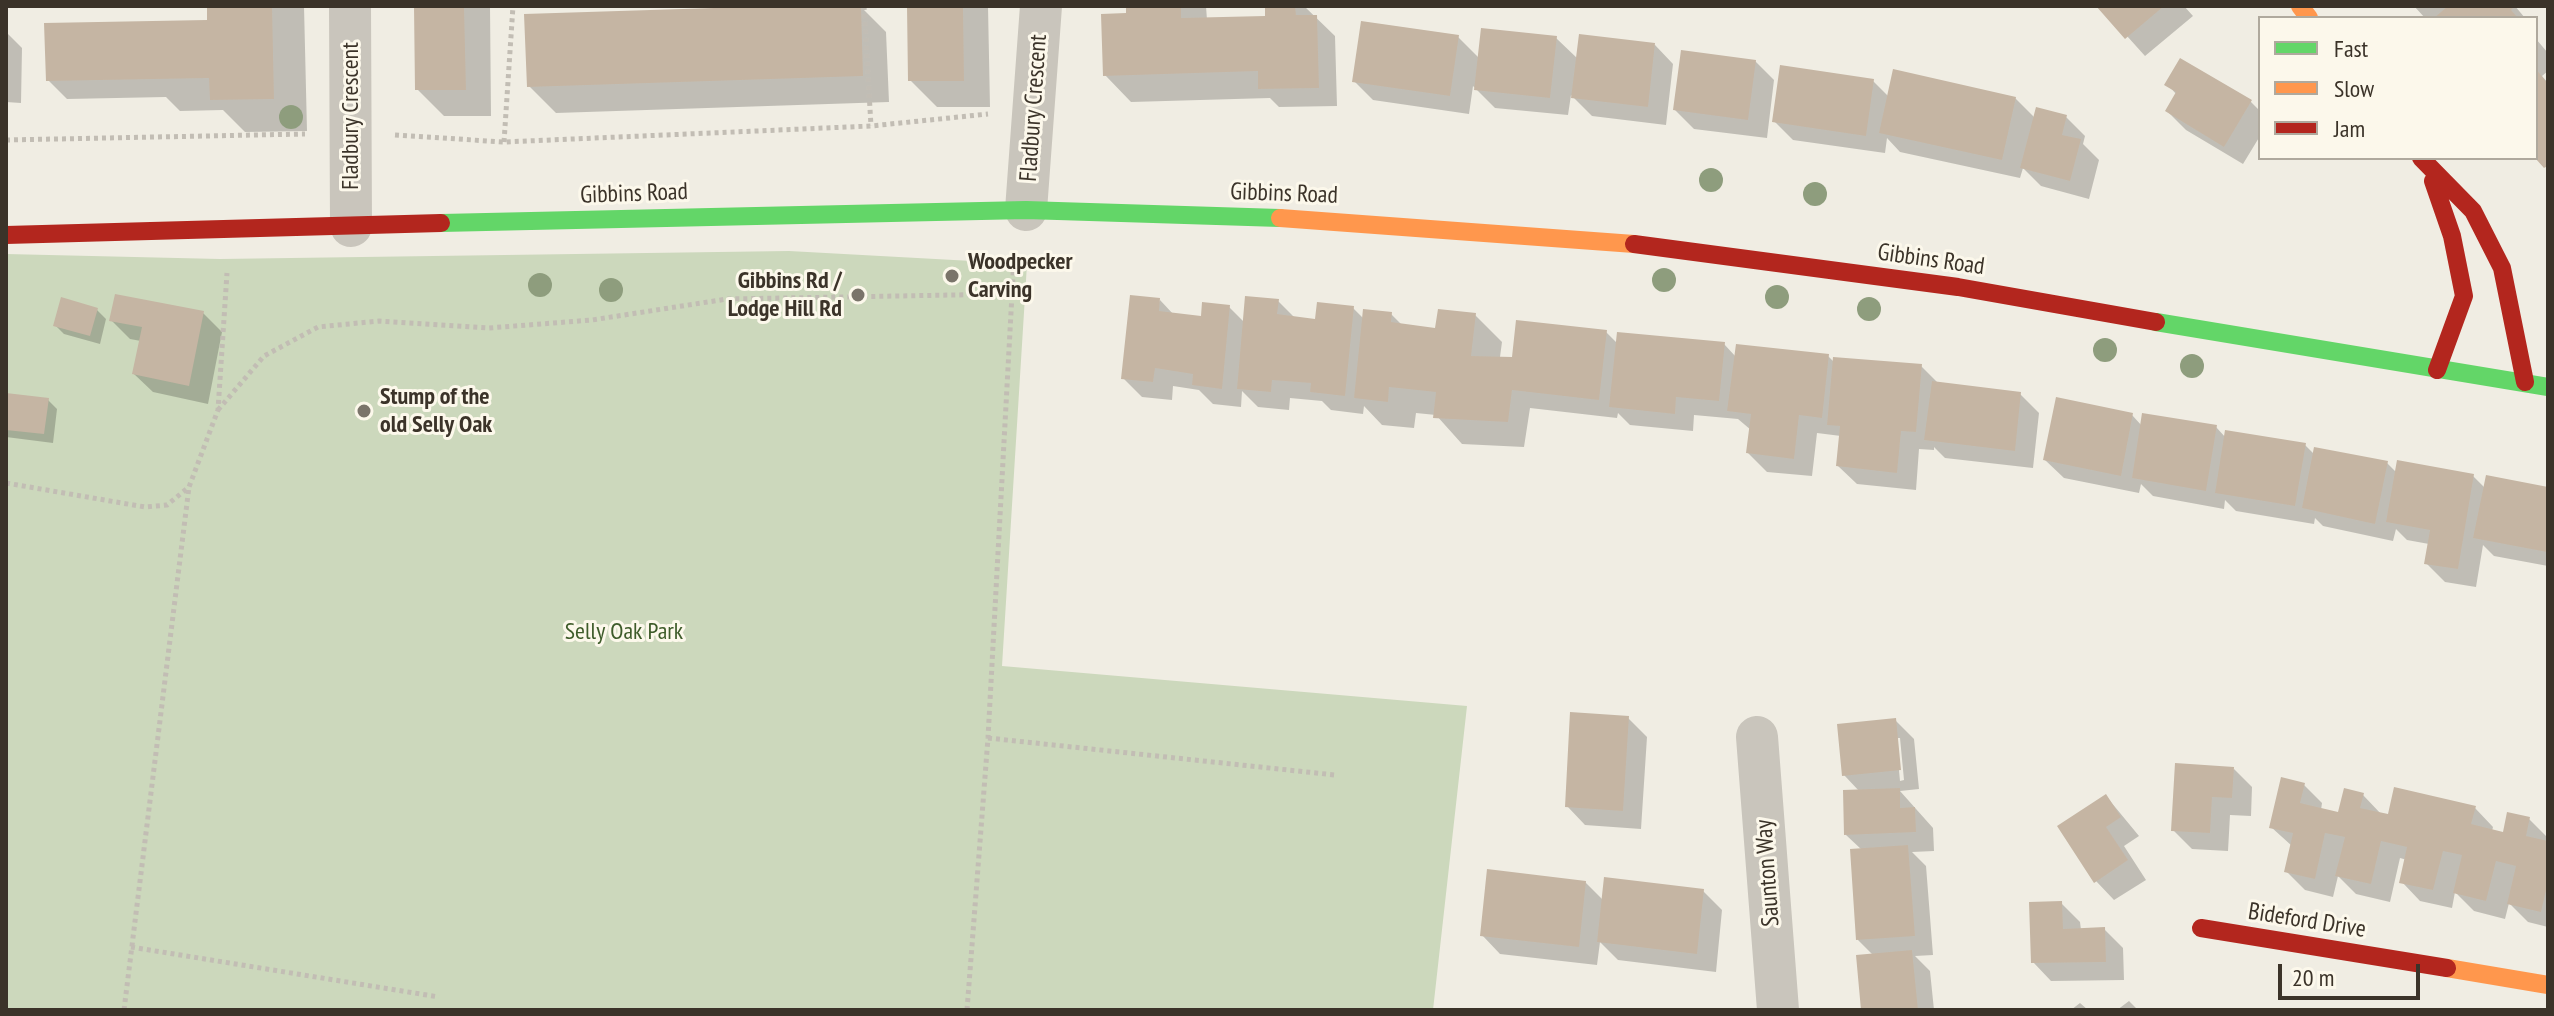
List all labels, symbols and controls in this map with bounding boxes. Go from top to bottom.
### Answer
legend [2258,16,2538,160]
street label: Fladbury Crescent [1014,33,1054,183]
text: Fast [2334,33,2368,64]
street label: Fladbury Crescent [337,42,365,190]
text: Slow [2334,73,2374,104]
text: Jam [2334,113,2365,144]
street label: Gibbins Road [580,178,688,210]
street label: Gibbins Road [1230,178,1338,210]
street label: Gibbins Road [1876,238,1986,282]
place label: Woodpecker Carving [968,248,1073,304]
place label: Gibbins Rd / Lodge Hill Rd [728,267,842,323]
marker: Woodpecker Carving [943,267,961,285]
marker: Gibbins Rd / Lodge Hill Rd [849,286,867,304]
place label: Stump of the old Selly Oak [380,383,492,439]
marker: Stump of the old Selly Oak [355,402,373,420]
park label: Selly Oak Park [565,618,683,646]
street label: Saunton Way [1750,819,1786,927]
street label: Bideford Drive [2246,897,2368,945]
scale bar [2282,948,2424,998]
text: 20 m [2292,962,2334,993]

